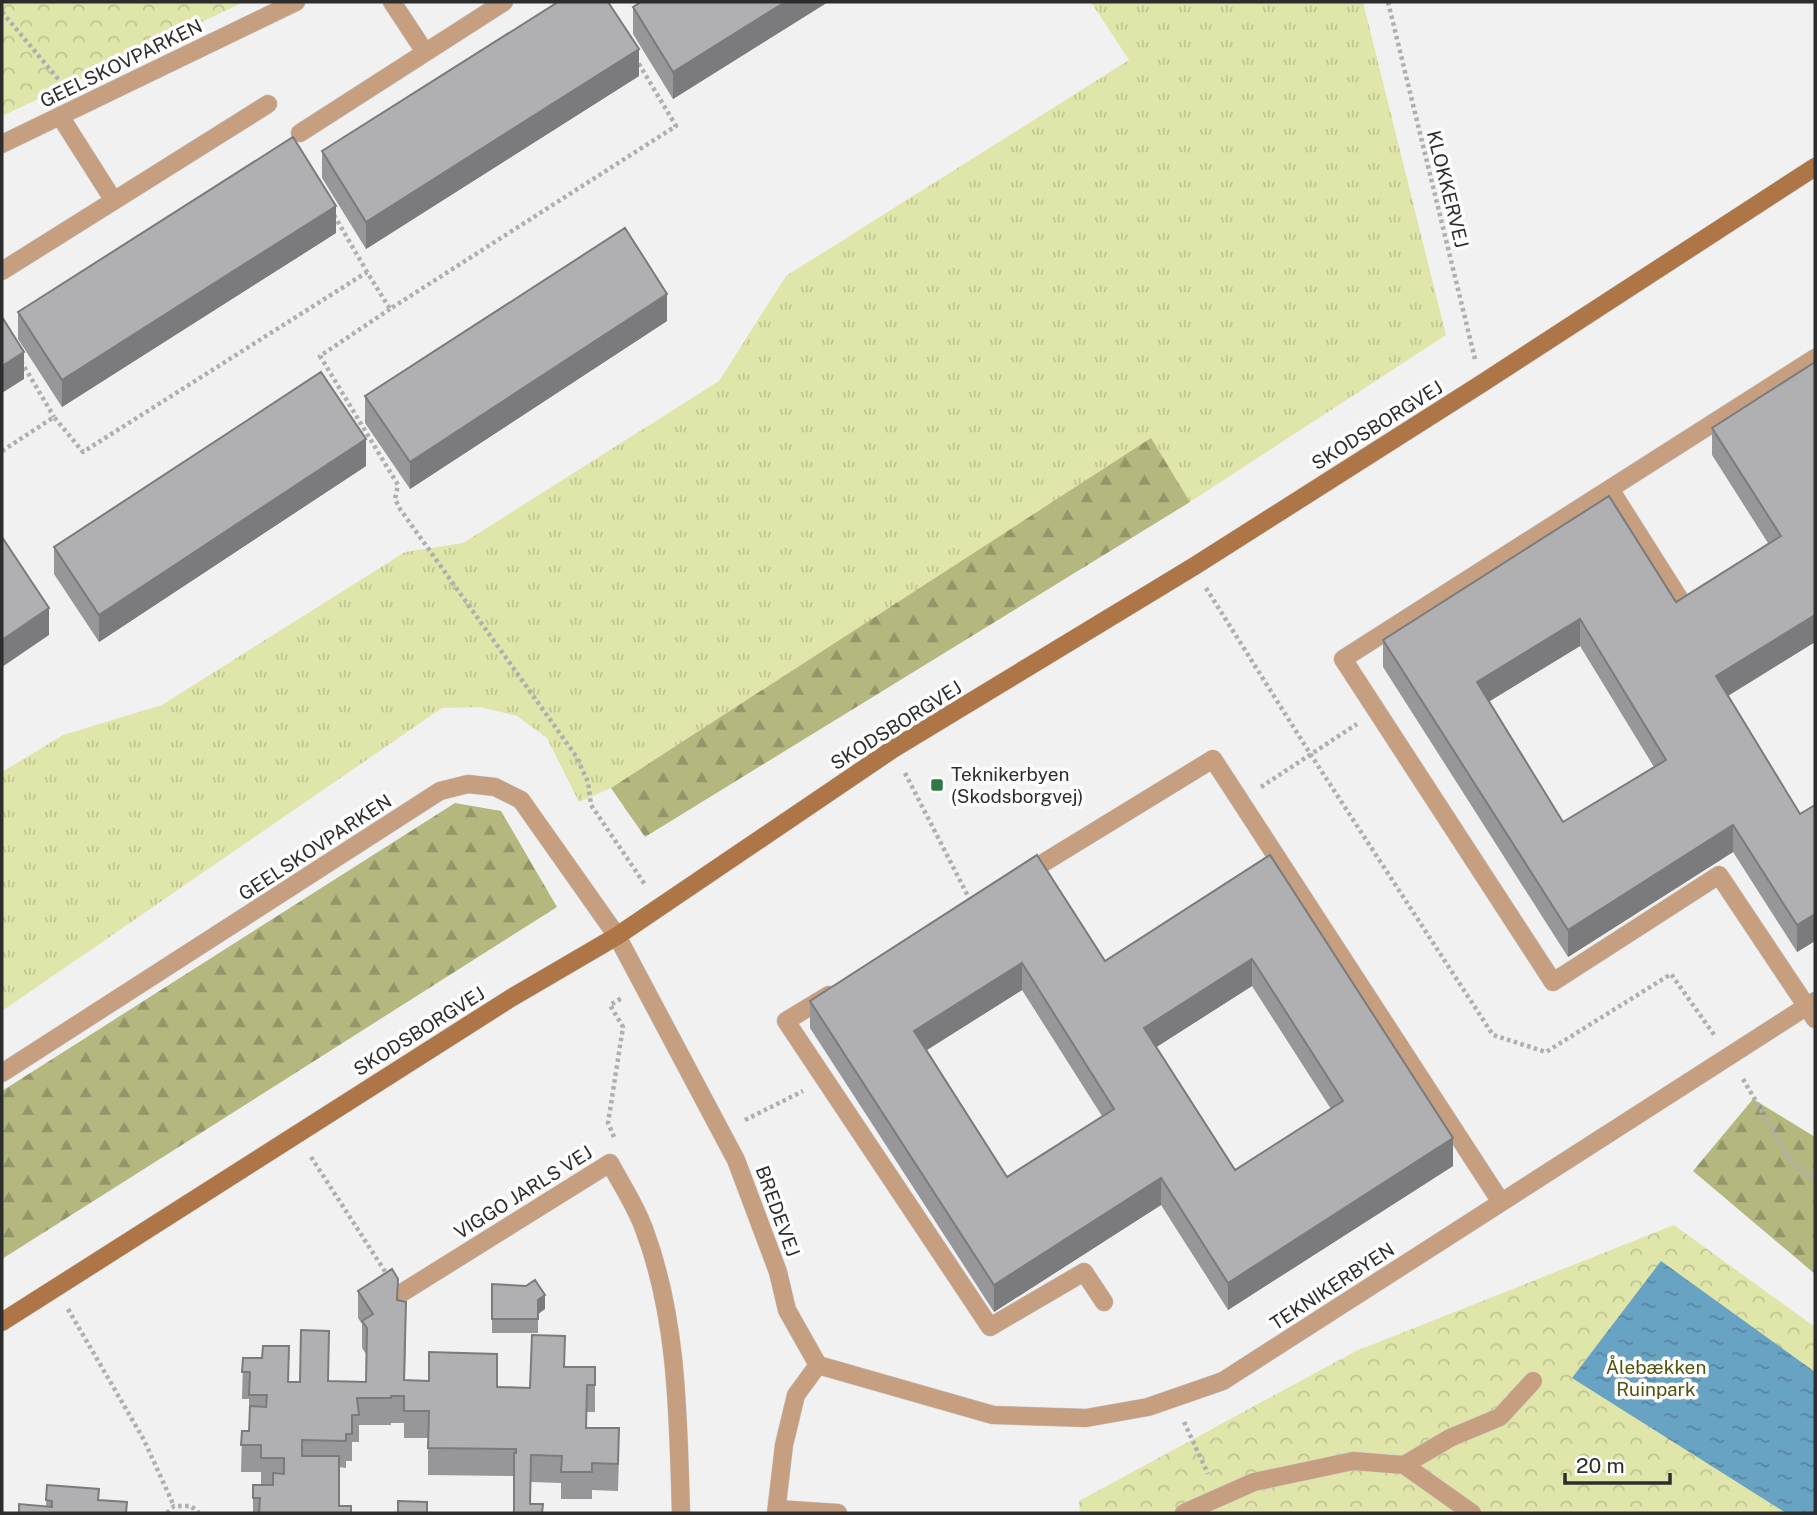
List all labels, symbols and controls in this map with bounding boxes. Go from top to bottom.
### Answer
street label: GEELSKOVPARKEN [36,14,206,112]
street label: KLOKKERVEJ [1423,128,1473,250]
street label: SKODSBORGVEJ [1308,376,1446,474]
street label: SKODSBORGVEJ [827,676,965,774]
place label: Teknikerbyen (Skodsborgvej) [951,763,1083,807]
marker: Teknikerbyen (Skodsborgvej) [929,777,945,793]
street label: GEELSKOVPARKEN [235,789,395,905]
street label: SKODSBORGVEJ [350,982,488,1080]
street label: VIGGO JARLS VEJ [450,1141,596,1243]
street label: BREDEVEJ [751,1163,805,1259]
street label: TEKNIKERBYEN [1266,1238,1398,1334]
park label: Ålebækken Ruinpark [1606,1355,1706,1400]
scale bar [1565,1442,1670,1486]
text: 20 m [1576,1453,1625,1478]

